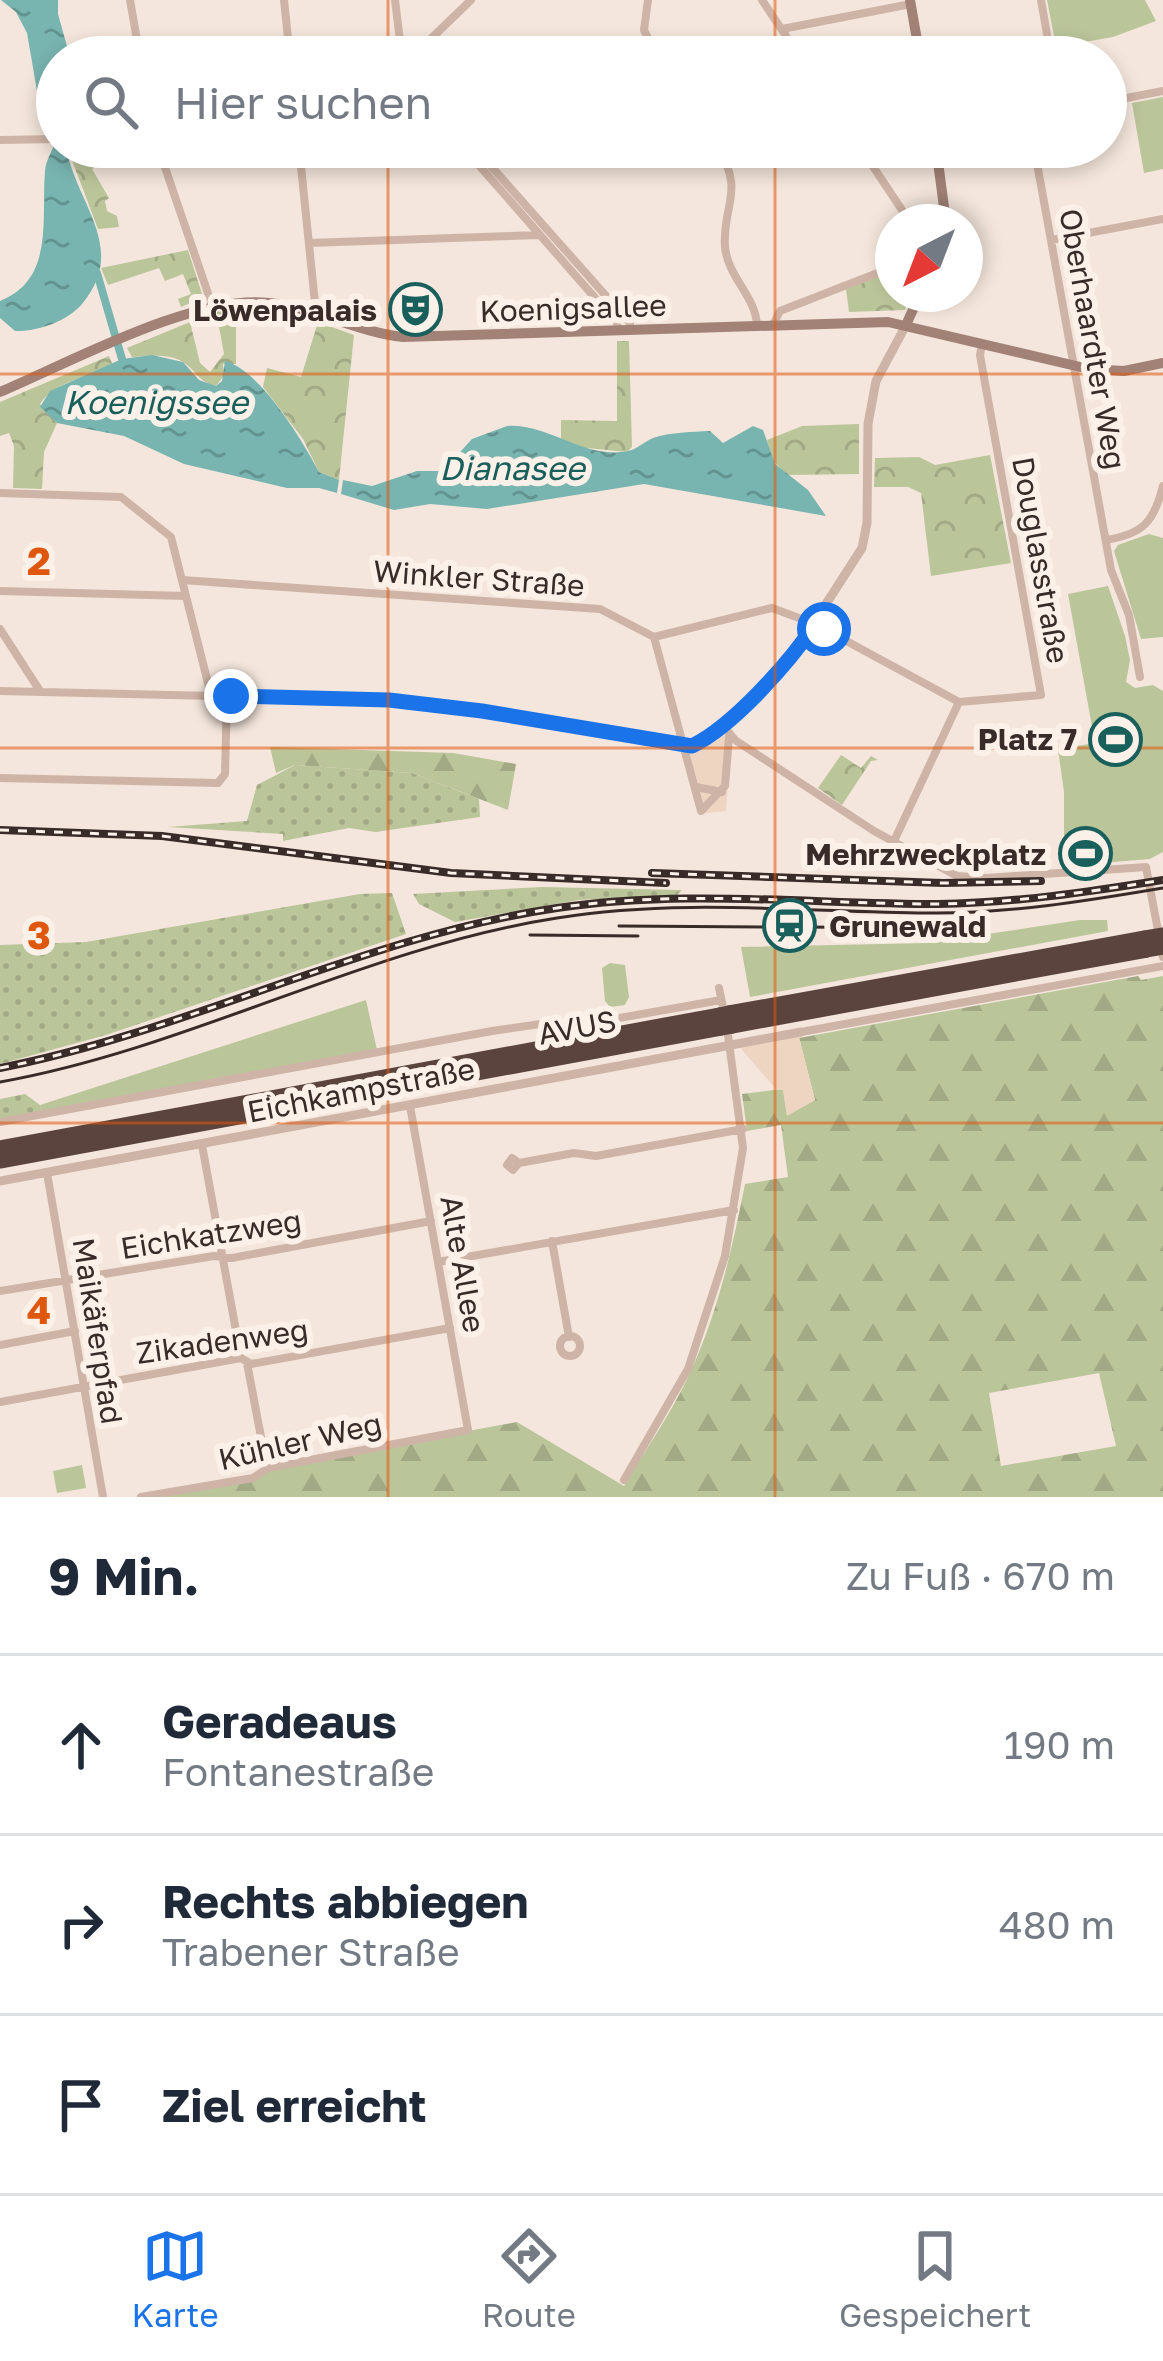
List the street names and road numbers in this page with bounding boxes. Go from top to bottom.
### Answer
street label: Oberhaardter Weg [1052,206,1134,472]
street label: Koenigsallee [479,287,667,329]
street label: Douglasstraße [1005,454,1077,666]
street label: Winkler Straße [372,553,586,603]
street label: AVUS [535,1002,619,1052]
street label: Eichkampstraße [244,1050,478,1130]
street label: Alte Allee [433,1193,493,1335]
street label: Eichkatzweg [118,1202,304,1266]
street label: Maikäferpfad [66,1235,130,1427]
street label: Zikadenweg [134,1311,310,1371]
street label: Kühler Weg [215,1405,385,1477]

